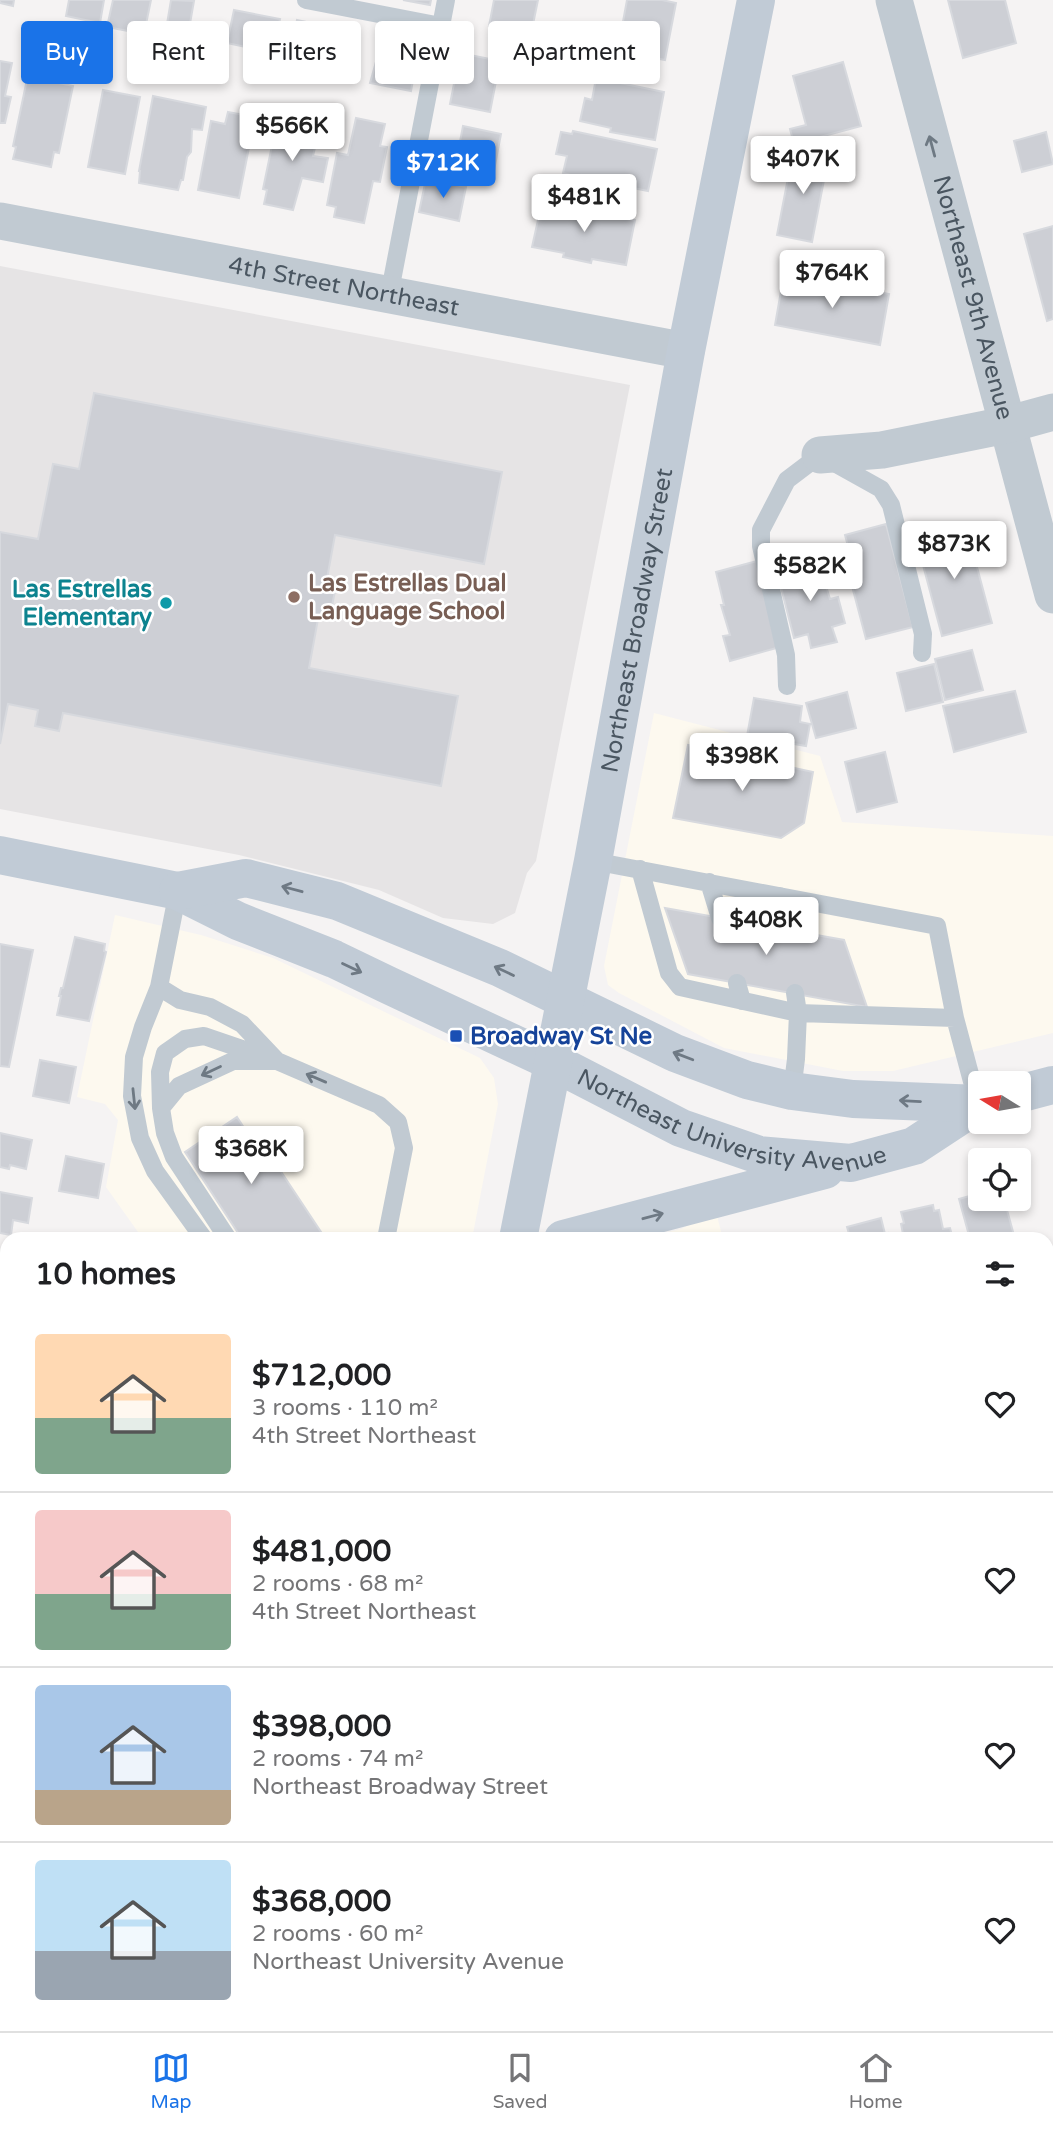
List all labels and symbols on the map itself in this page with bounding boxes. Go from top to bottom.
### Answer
pin: $566K [243,104,341,163]
one-way arrow [925,135,938,157]
pin: $407K [754,136,852,196]
pin: $712K [394,140,492,200]
street label: Northeast 9th Avenue [927,172,1020,423]
pin: $481K [535,174,633,234]
pin: $764K [783,250,881,310]
street label: 4th Street Northeast [226,251,462,323]
street label: Northeast Broadway Street [595,466,679,775]
pin: $873K [905,522,1003,581]
pin: $582K [761,544,859,603]
place label: Las Estrellas Dual Language School [308,569,506,626]
place label: Las Estrellas Elementary [12,575,152,632]
marker: Las Estrellas Dual Language School [286,589,302,605]
marker: Las Estrellas Elementary [158,595,174,611]
pin: $398K [693,734,791,793]
one-way arrow [281,882,303,895]
pin: $408K [717,898,815,957]
one-way arrow [341,962,363,975]
one-way arrow [494,964,515,977]
place label: Broadway St Ne [470,1022,652,1051]
marker: Broadway St Ne [448,1028,464,1044]
one-way arrow [673,1049,694,1062]
street label: Northeast University Avenue [572,1063,890,1179]
one-way arrow [201,1065,222,1078]
one-way arrow [306,1071,327,1084]
north arrow [968,1071,1031,1134]
one-way arrow [127,1087,140,1110]
one-way arrow [898,1094,921,1107]
pin: $368K [202,1126,300,1186]
one-way arrow [641,1209,664,1222]

